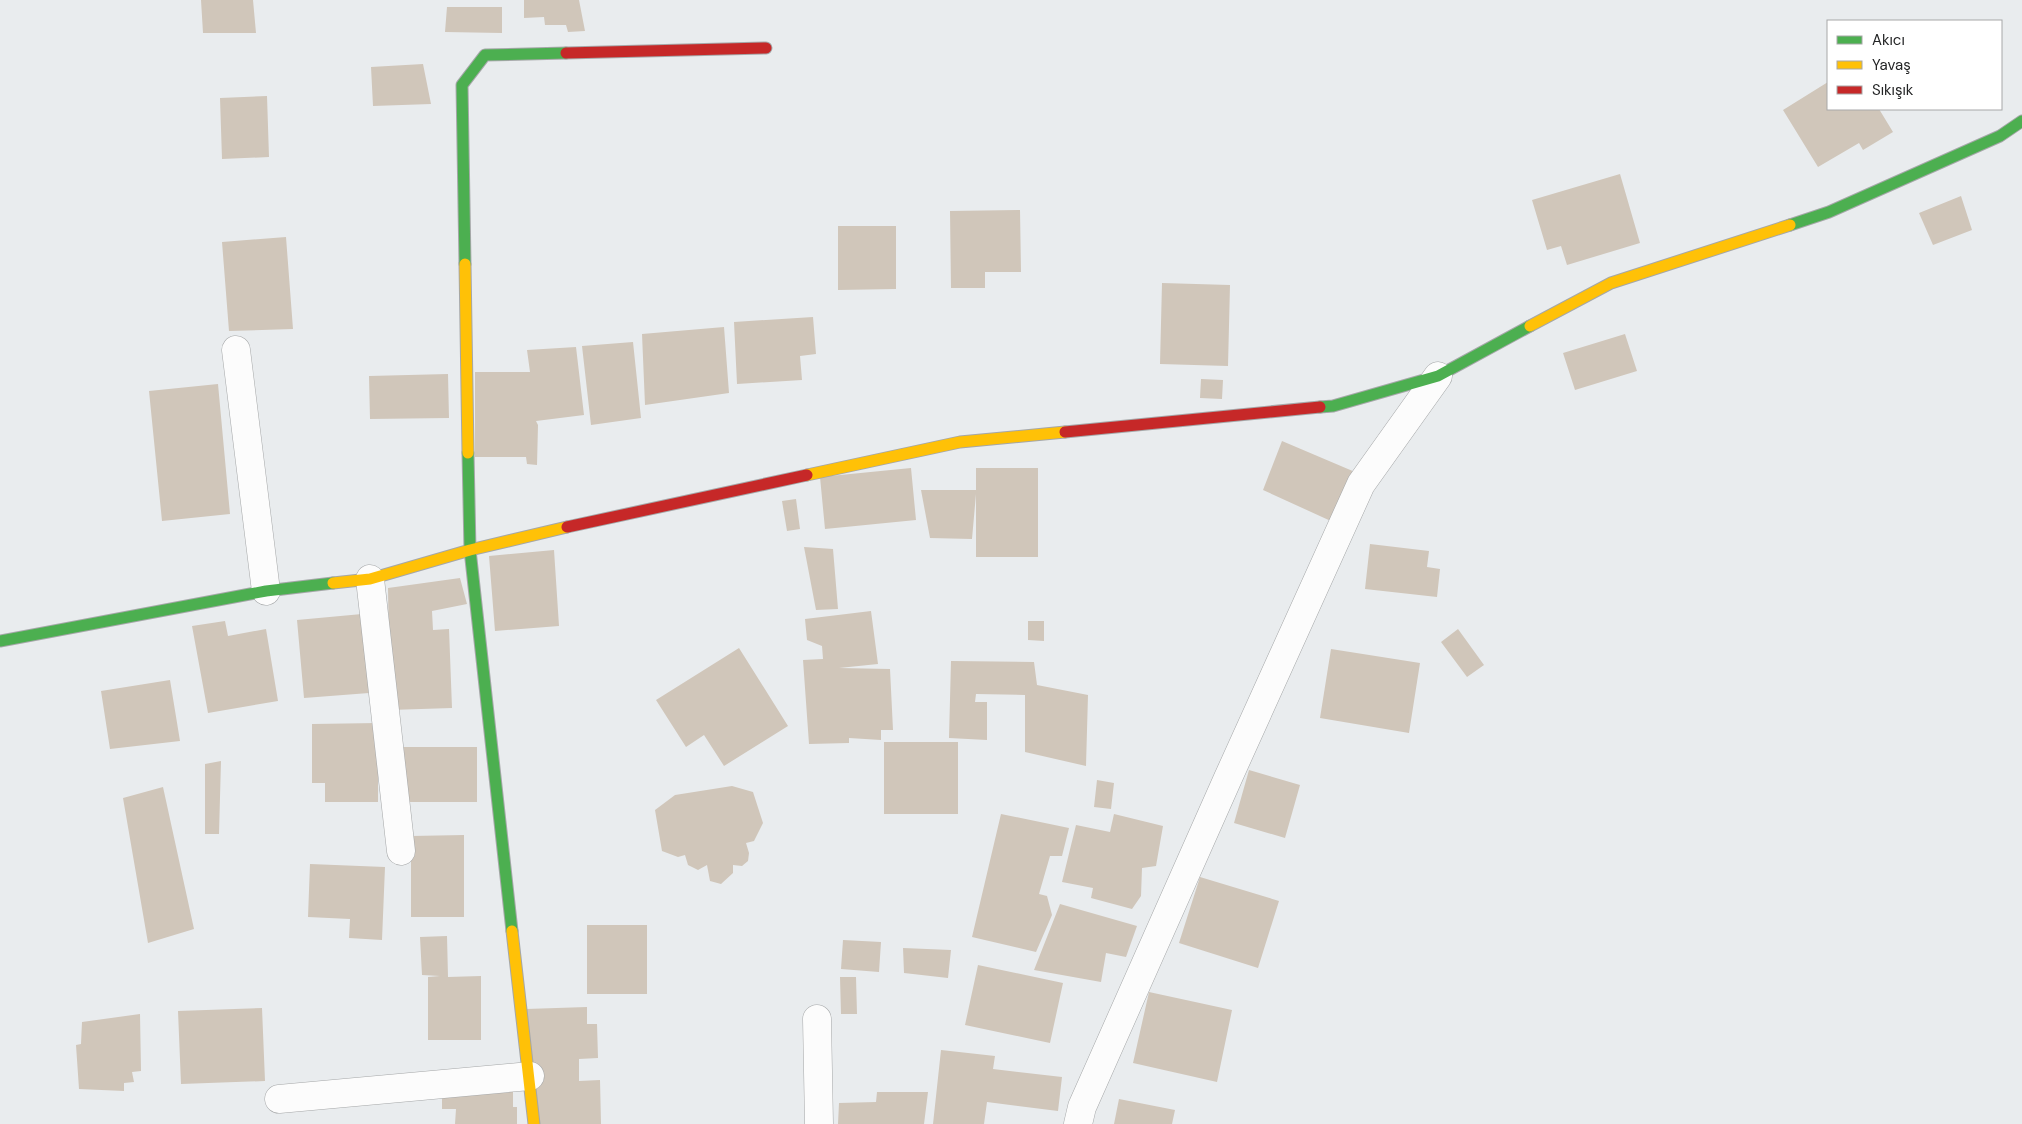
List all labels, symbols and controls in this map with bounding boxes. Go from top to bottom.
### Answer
legend [1827,20,2002,110]
text: Akıcı [1872,30,1905,50]
text: Yavaş [1872,55,1911,75]
text: Sıkışık [1872,80,1914,100]

